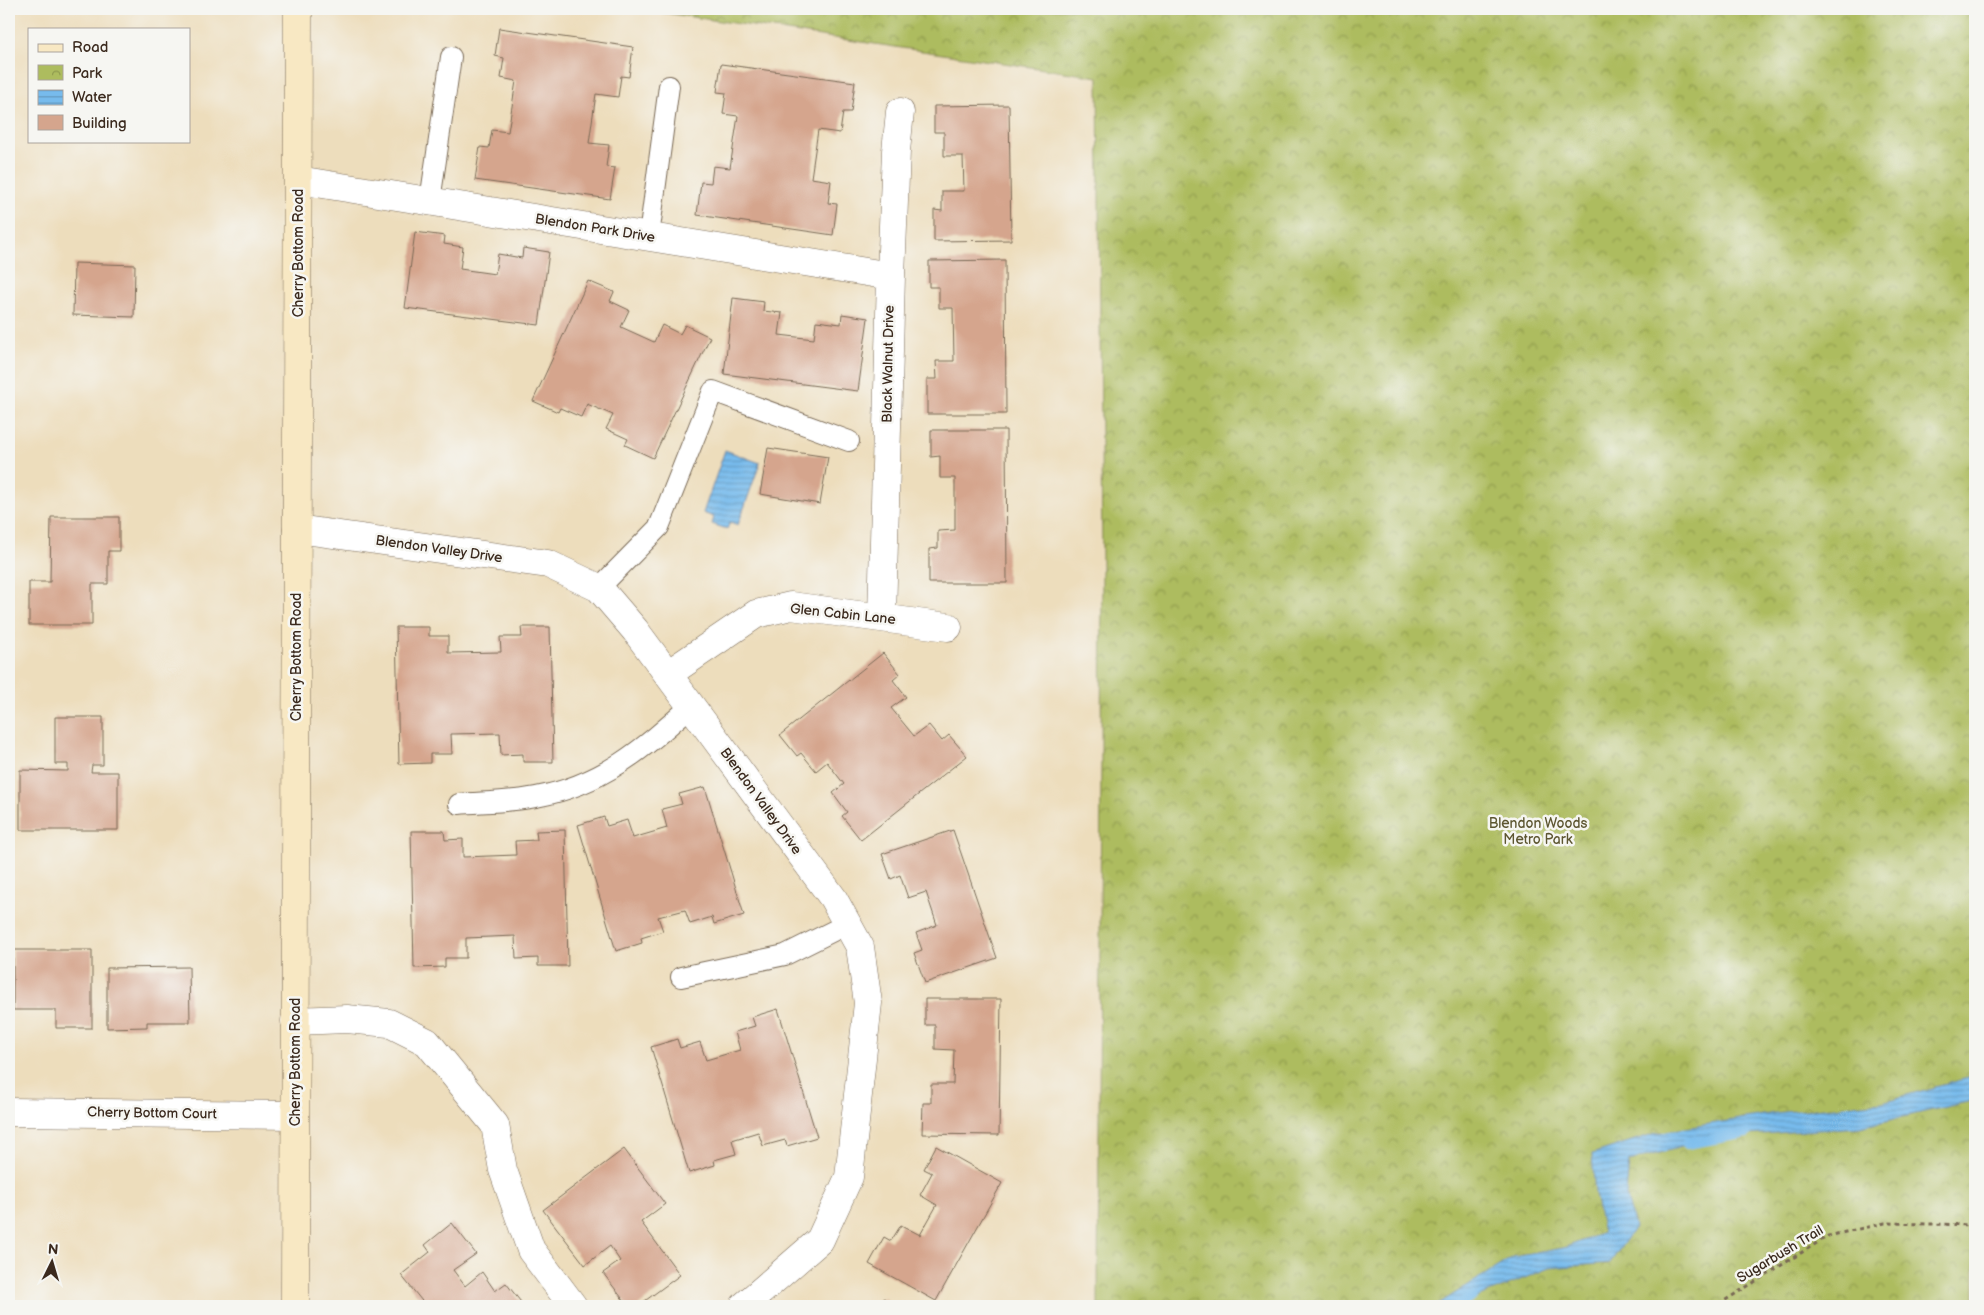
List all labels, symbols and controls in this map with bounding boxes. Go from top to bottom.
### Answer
legend [28,28,190,142]
text: Road [72,38,108,57]
text: Park [72,64,103,83]
text: Water [72,88,112,107]
text: Building [72,114,127,133]
street label: Cherry Bottom Road [290,189,307,317]
street label: Blendon Park Drive [534,210,656,246]
street label: Black Walnut Drive [878,305,898,423]
street label: Blendon Valley Drive [374,532,504,566]
street label: Cherry Bottom Road [288,593,305,721]
street label: Glen Cabin Lane [789,600,897,628]
street label: Blendon Valley Drive [717,744,805,858]
park label: Blendon Woods Metro Park [1489,815,1587,848]
street label: Cherry Bottom Road [287,998,304,1126]
street label: Cherry Bottom Court [87,1103,218,1123]
street label: Sugarbush Trail [1734,1222,1826,1286]
north arrow [28,1238,78,1288]
text: N [47,1241,59,1258]

